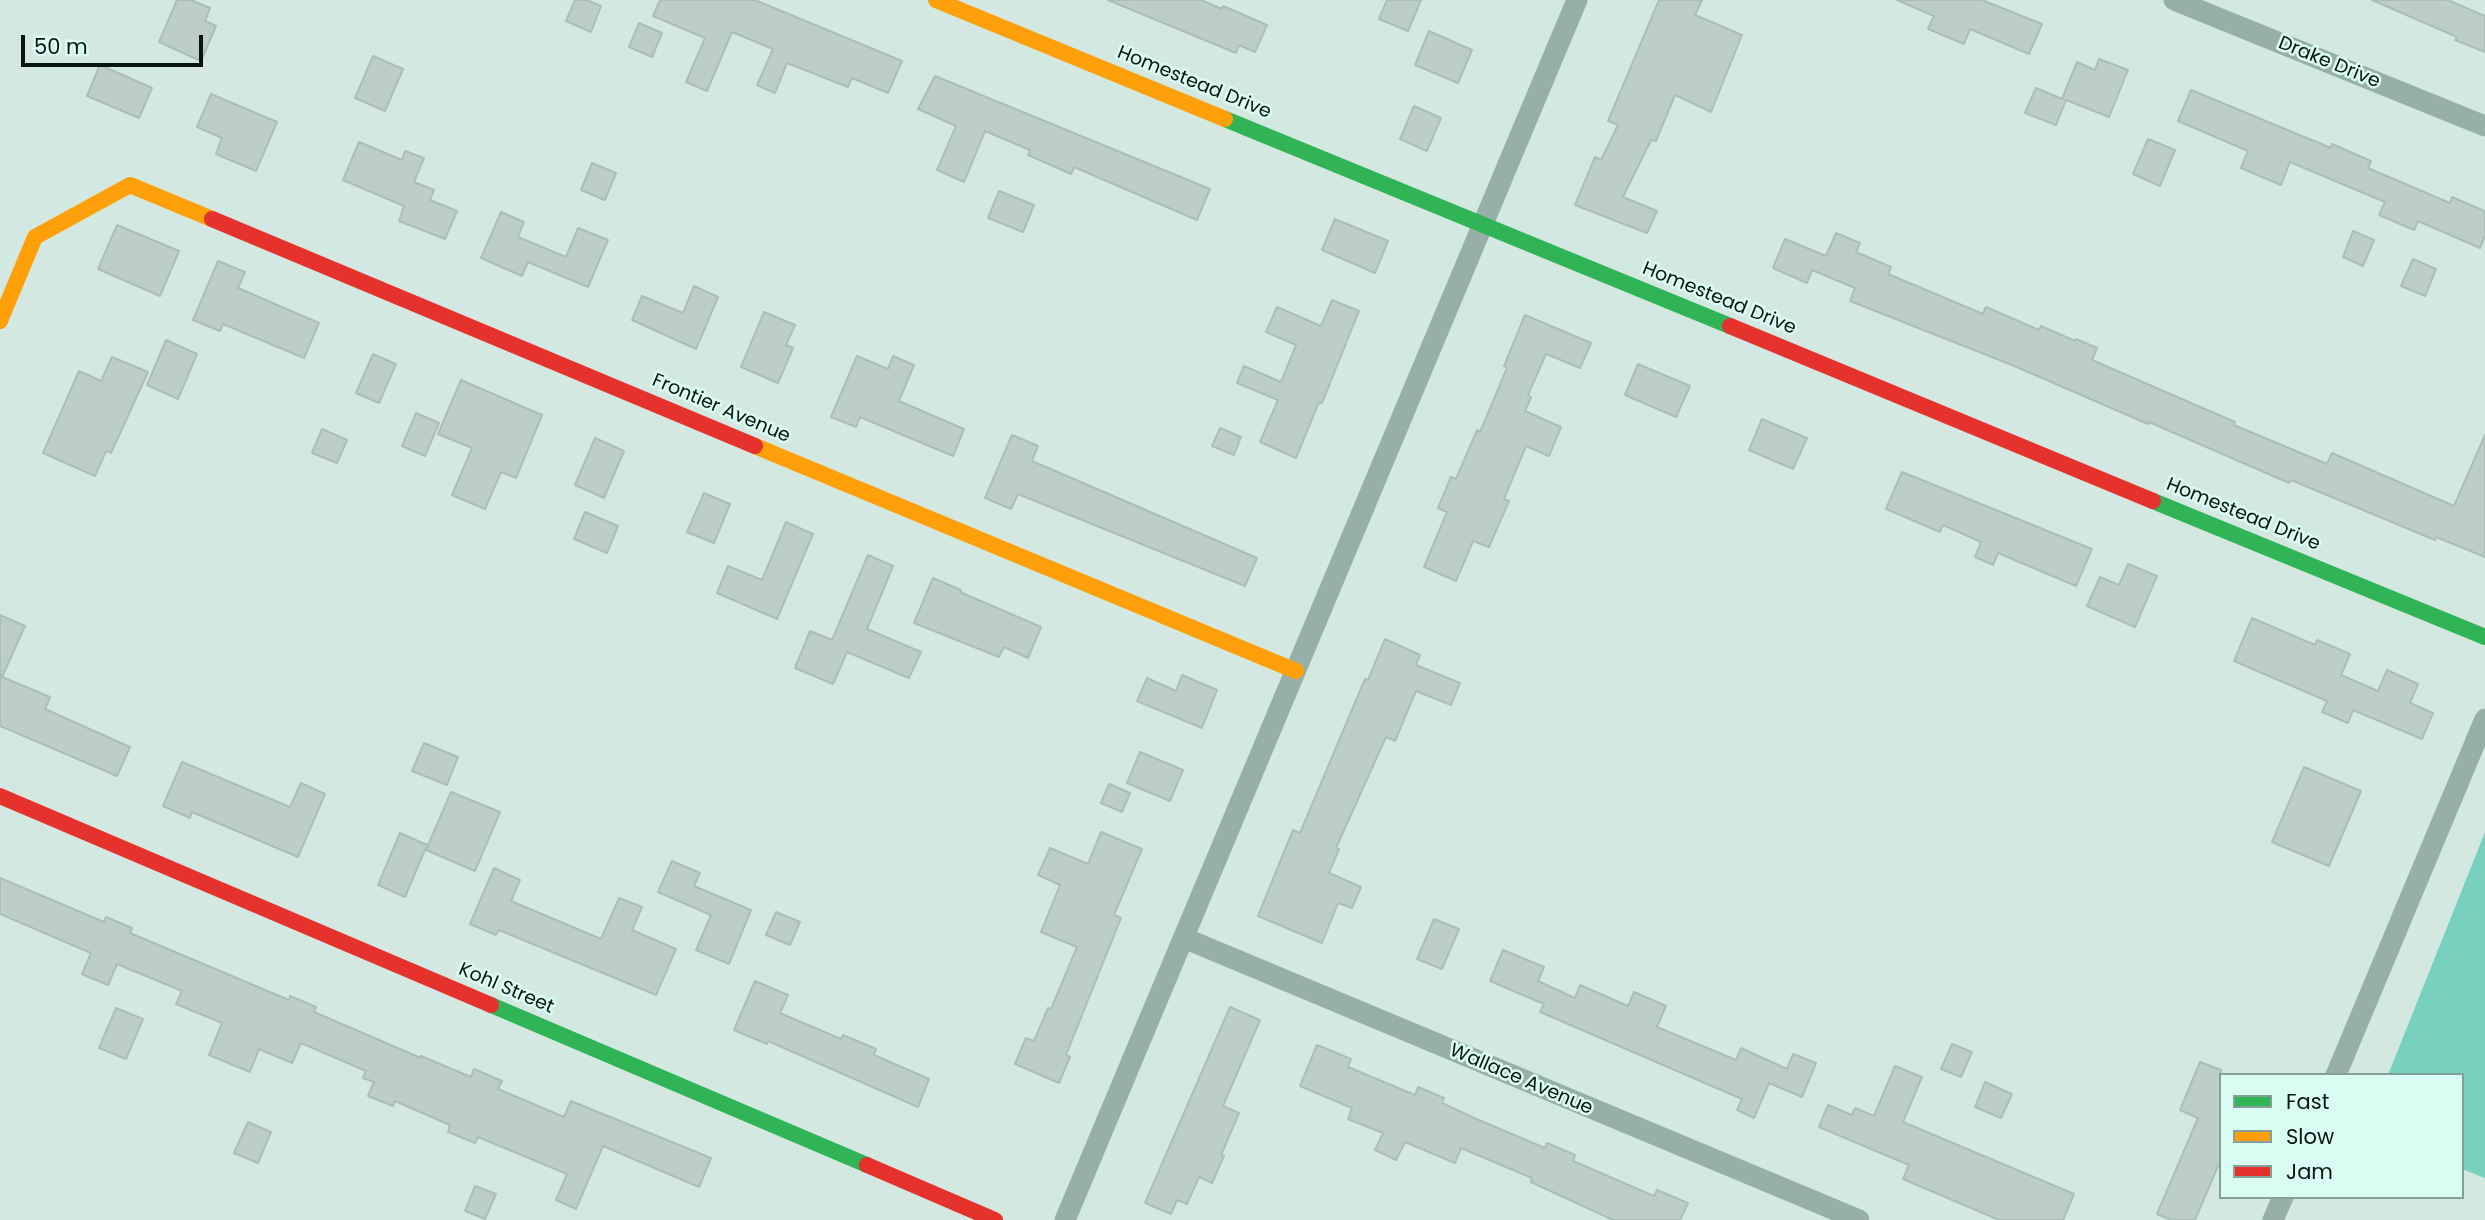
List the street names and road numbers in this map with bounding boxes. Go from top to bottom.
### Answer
street label: Drake Drive [2275,32,2383,94]
street label: Homestead Drive [1114,42,1274,124]
street label: Homestead Drive [1639,258,1799,340]
street label: Frontier Avenue [648,370,794,448]
street label: Homestead Drive [2163,474,2323,556]
street label: Kohl Street [455,959,557,1019]
street label: Wallace Avenue [1446,1040,1596,1120]

